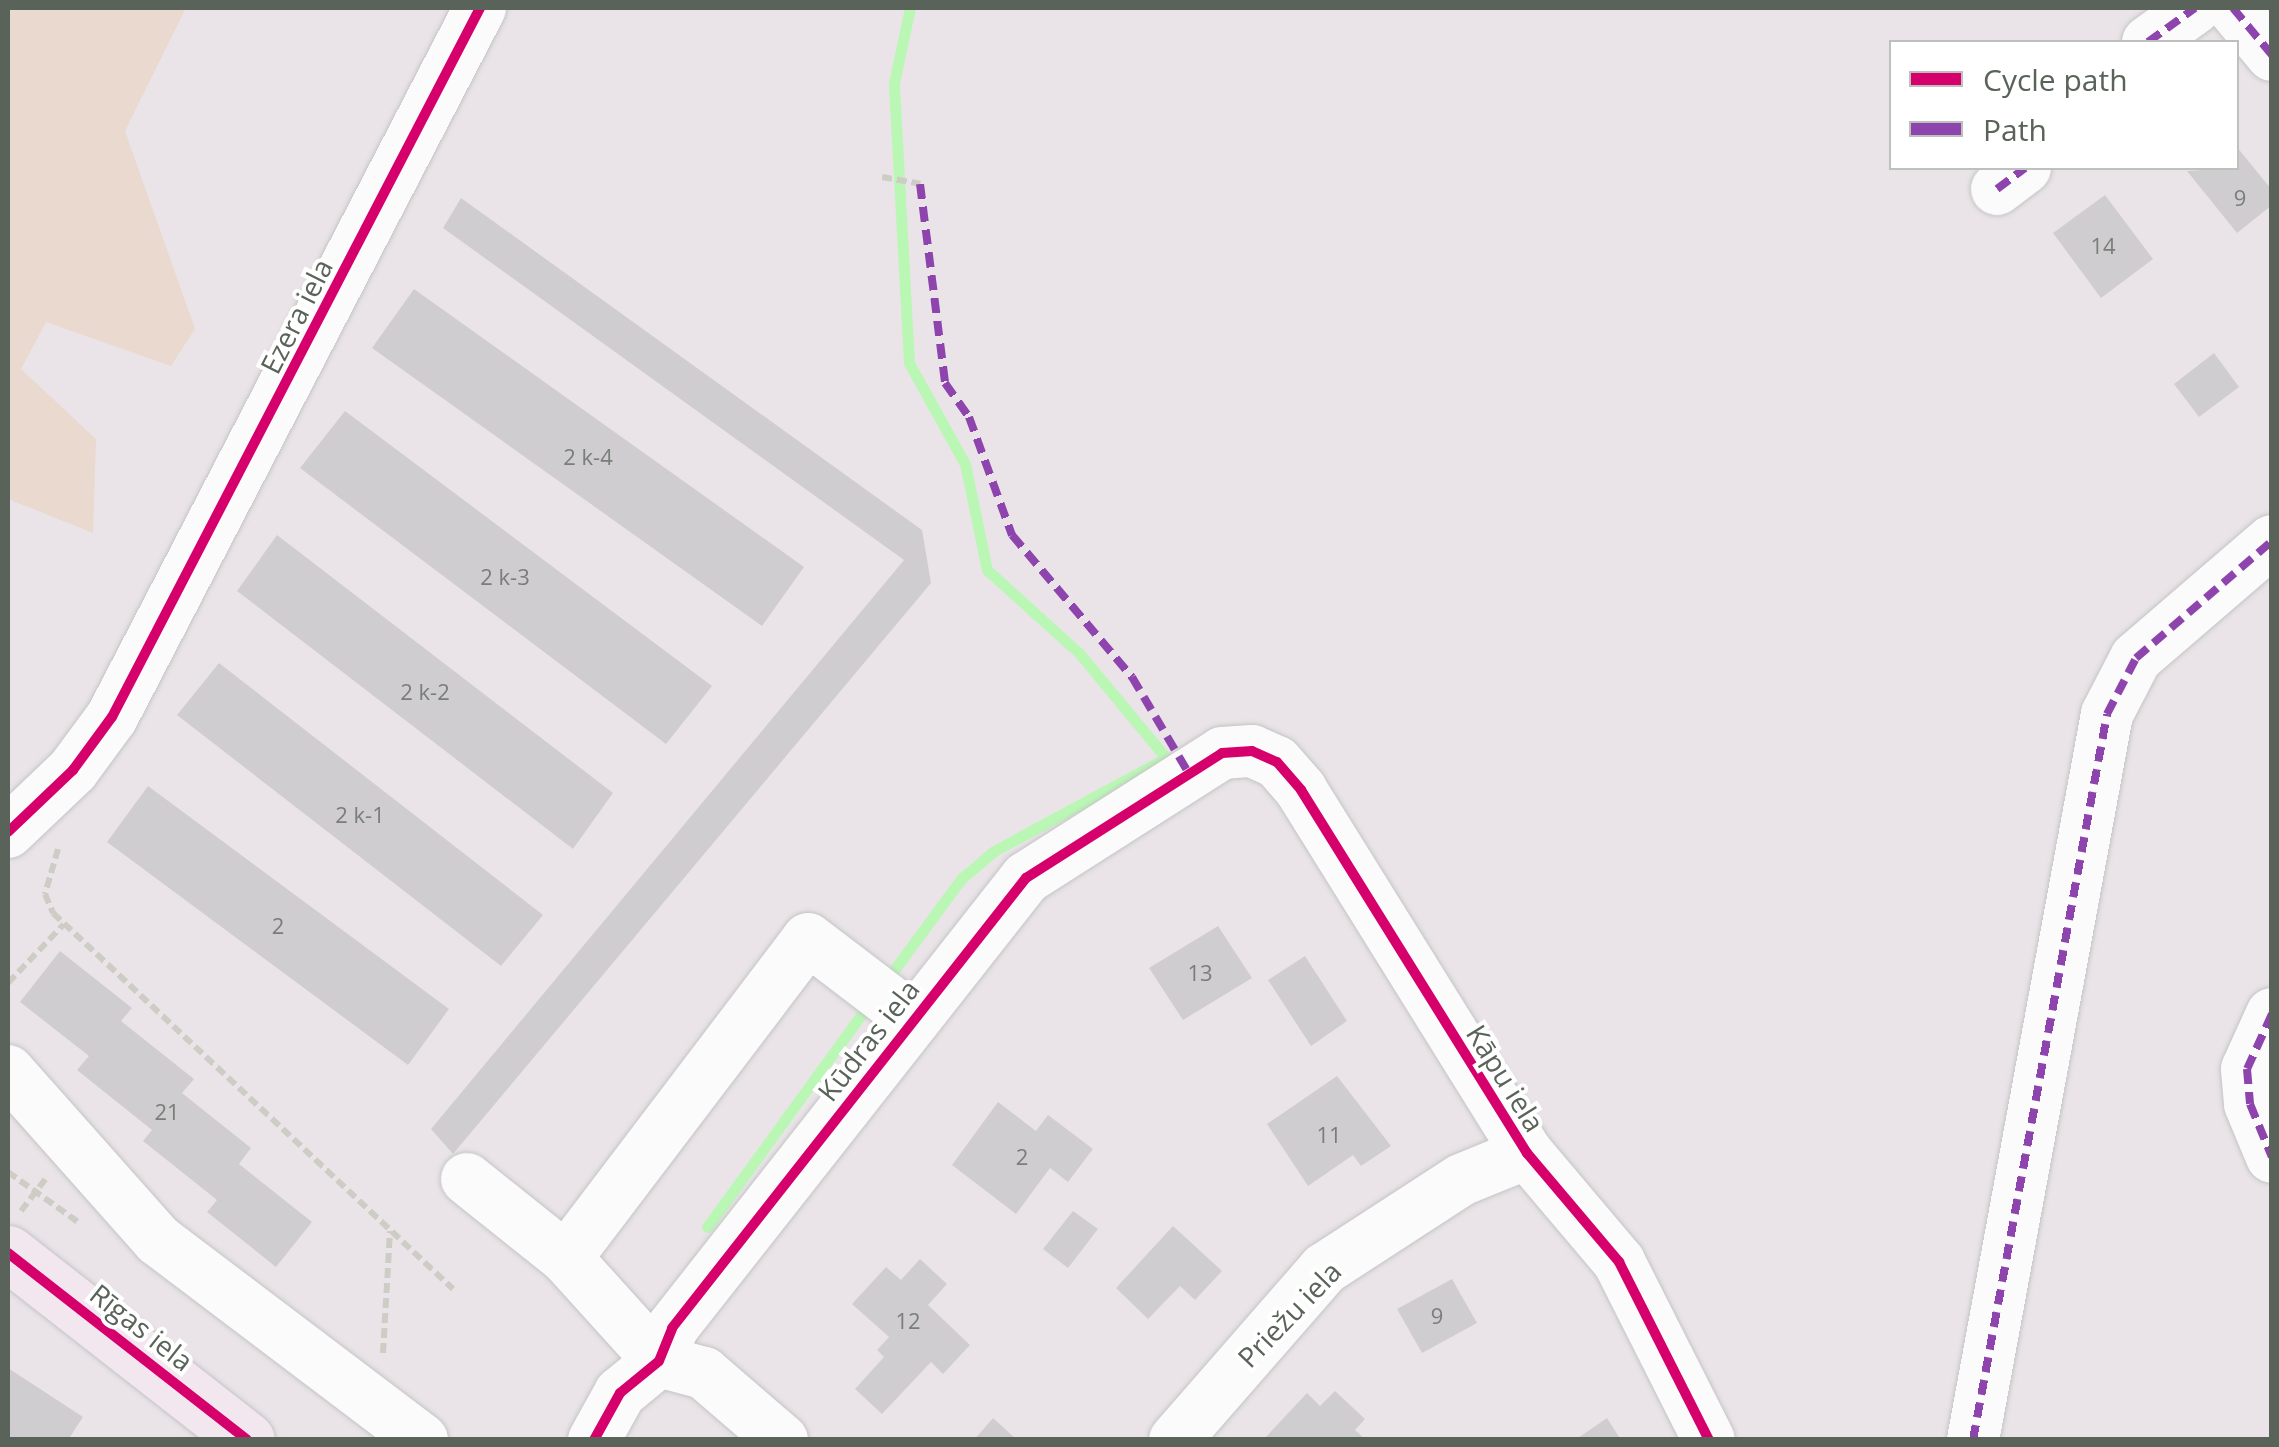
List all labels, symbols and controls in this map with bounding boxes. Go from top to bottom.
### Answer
legend [1889,40,2239,170]
text: Cycle path [1983,59,2128,100]
text: Path [1983,109,2047,150]
house number: 9 [2234,185,2246,211]
house number: 14 [2090,233,2116,259]
street label: Ezera iela [253,253,339,379]
house number: 2 k-4 [563,444,613,470]
house number: 2 k-3 [480,564,530,590]
house number: 2 k-2 [400,679,450,705]
house number: 2 k-1 [335,802,385,828]
house number: 2 [272,913,284,939]
house number: 13 [1187,960,1213,986]
street label: Kūdras iela [810,973,926,1107]
street label: Kāpu iela [1460,1018,1552,1138]
house number: 21 [154,1099,180,1125]
house number: 11 [1316,1122,1342,1148]
house number: 2 [1016,1144,1028,1170]
street label: Priežu iela [1230,1254,1348,1374]
street label: Rīgas iela [84,1276,200,1378]
house number: 9 [1431,1303,1443,1329]
house number: 12 [895,1308,921,1334]

